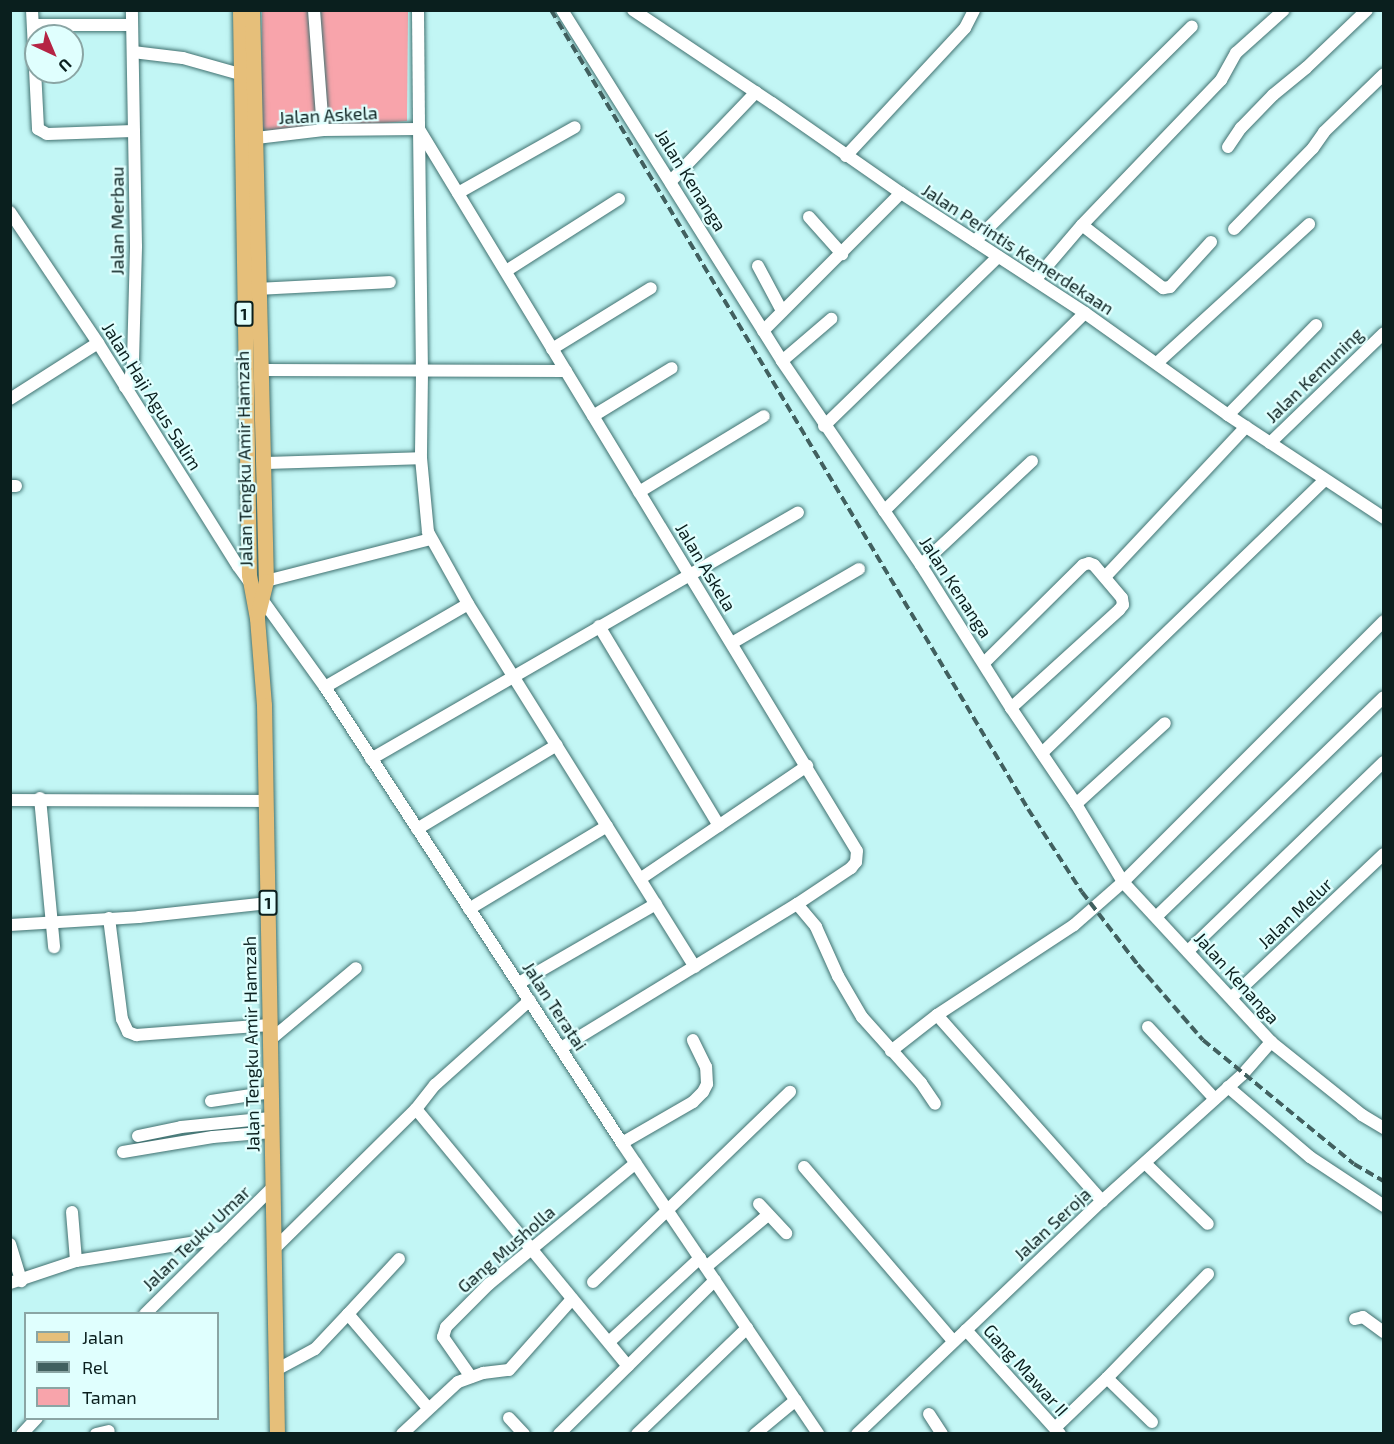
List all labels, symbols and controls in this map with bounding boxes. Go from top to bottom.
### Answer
north arrow [24,24,84,84]
text: U [55,55,76,77]
street label: Jalan Askela [278,102,378,128]
street label: Jalan Kenanga [651,125,731,235]
street label: Jalan Merbau [106,167,128,275]
street label: Jalan Perintis Kemerdekaan [918,179,1118,319]
road number: 1 [234,301,254,327]
street label: Jalan Haji Agus Salim [98,318,206,474]
street label: Jalan Kemuning [1261,323,1367,427]
street label: Jalan Tengku Amir Hamzah [231,350,257,568]
street label: Jalan Askela [671,519,741,615]
street label: Jalan Kenanga [915,532,997,642]
street label: Jalan Melur [1253,873,1337,953]
road number: 1 [258,890,278,916]
street label: Jalan Kenanga [1190,928,1284,1028]
street label: Jalan Tengku Amir Hamzah [238,935,264,1153]
street label: Jalan Teratai [518,957,592,1055]
street label: Jalan Teuku Umar [137,1181,255,1295]
street label: Jalan Seroja [1009,1183,1095,1265]
street label: Gang Musholla [453,1201,559,1297]
legend [24,1312,219,1420]
street label: Gang Mawar II [979,1319,1073,1421]
text: Jalan [82,1326,124,1348]
text: Rel [82,1356,108,1378]
text: Taman [82,1386,137,1408]

